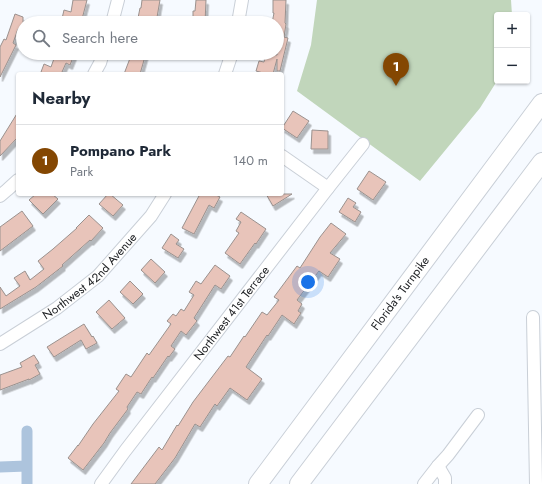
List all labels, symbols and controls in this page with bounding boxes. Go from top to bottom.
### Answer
map controls [494,12,530,84]
button: + [494,12,530,48]
search box [16,16,284,60]
icon: search [30,27,52,49]
text: Search here [62,27,138,49]
button: − [494,48,530,84]
pin: 1 [383,53,409,86]
text: Nearby [32,86,90,110]
text: Pompano Park [70,140,171,162]
text: 1 [42,151,48,170]
text: 140 m [233,151,268,170]
text: Park [70,162,93,181]
street label: Northwest 42nd Avenue [39,229,141,324]
street label: Florida's Turnpike [367,252,434,334]
street label: Northwest 41st Terrace [189,262,274,364]
your location [298,272,318,292]

